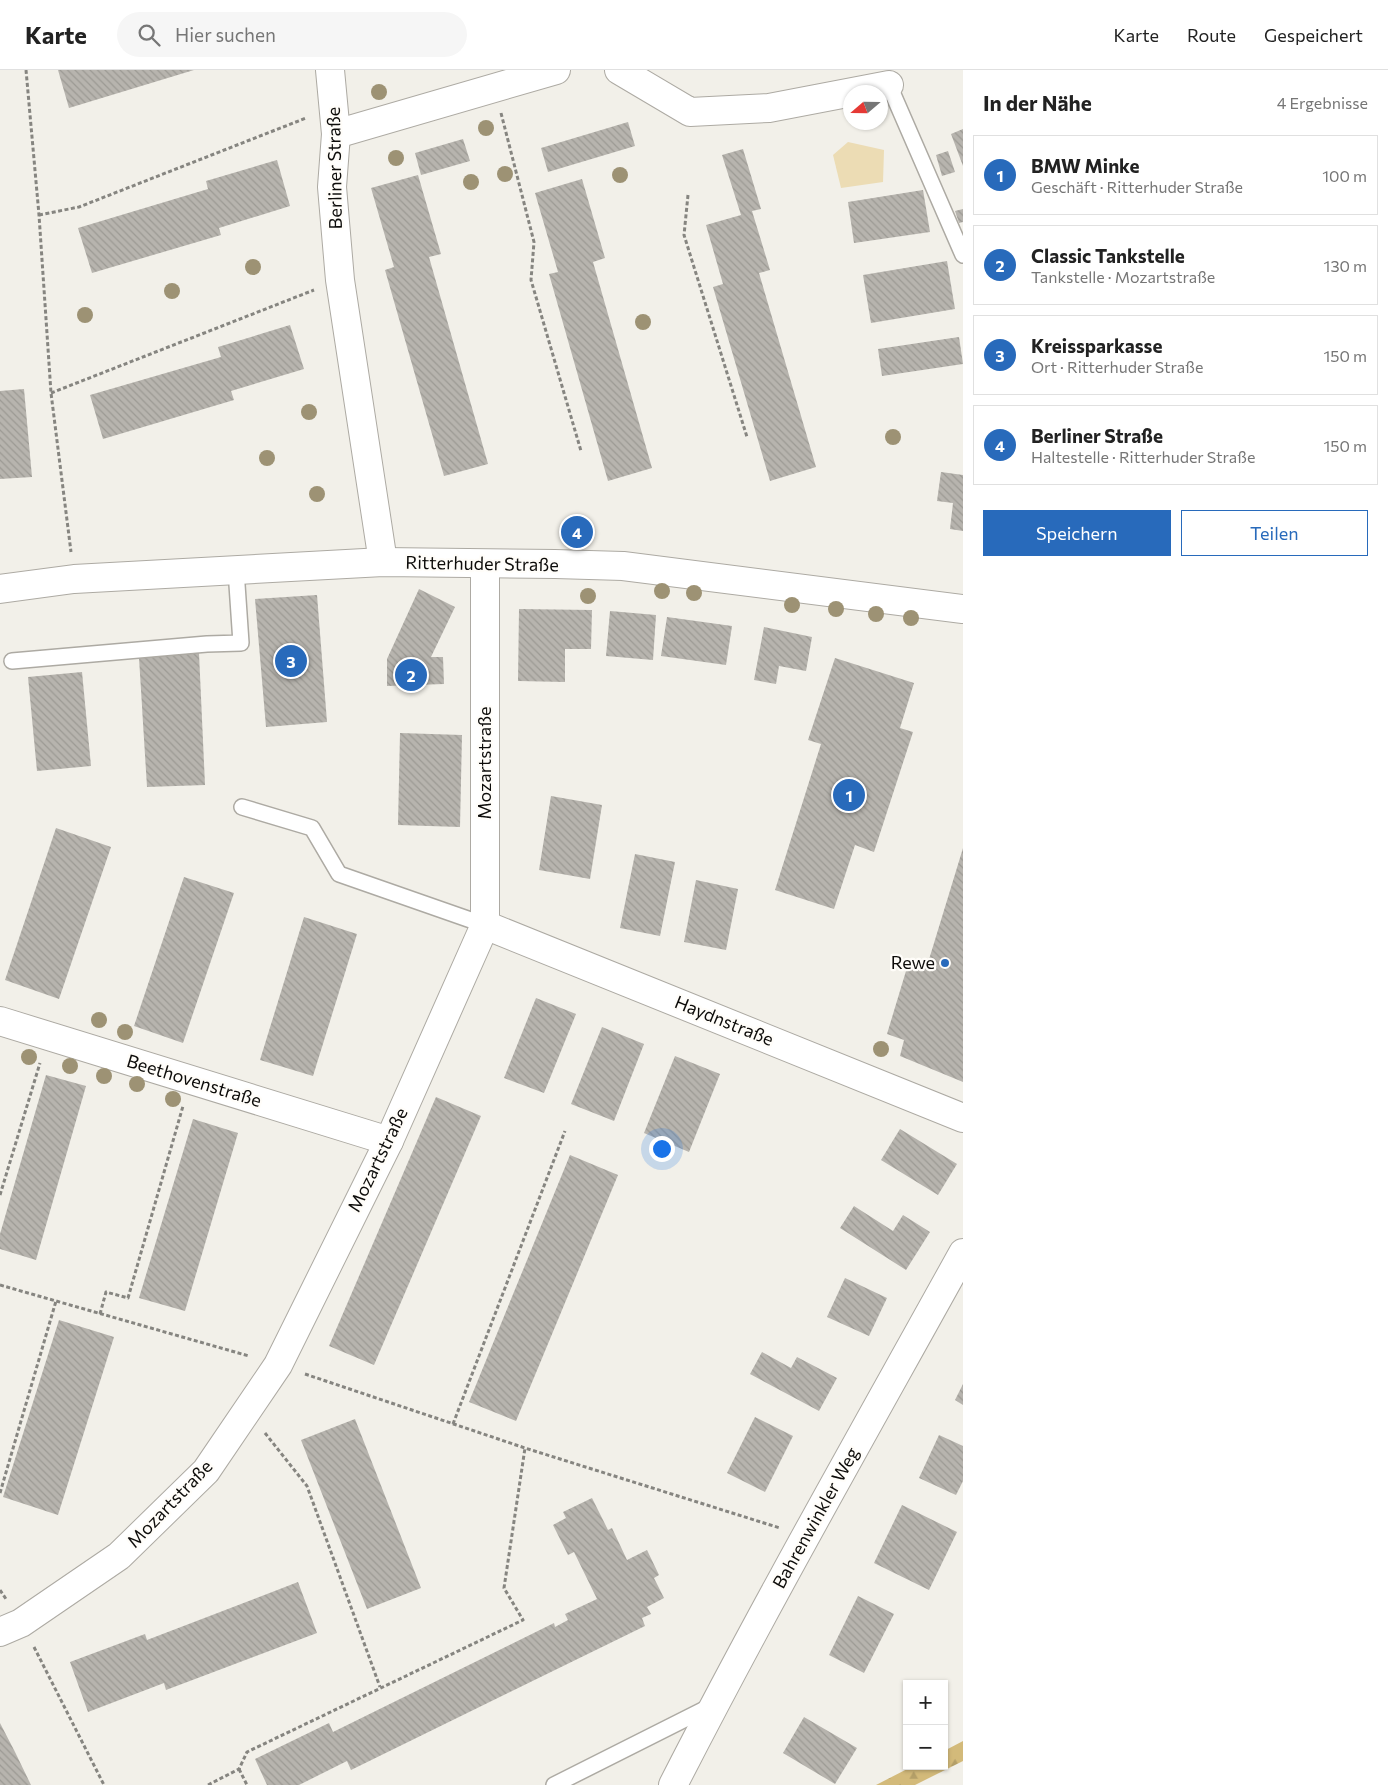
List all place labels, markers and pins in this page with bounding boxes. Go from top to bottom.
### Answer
pin: 4 [561,513,593,551]
pin: 3 [275,642,307,680]
pin: 2 [395,656,427,694]
pin: 1 [833,776,865,814]
place label: Rewe [891,951,935,973]
marker: Rewe [939,957,951,969]

